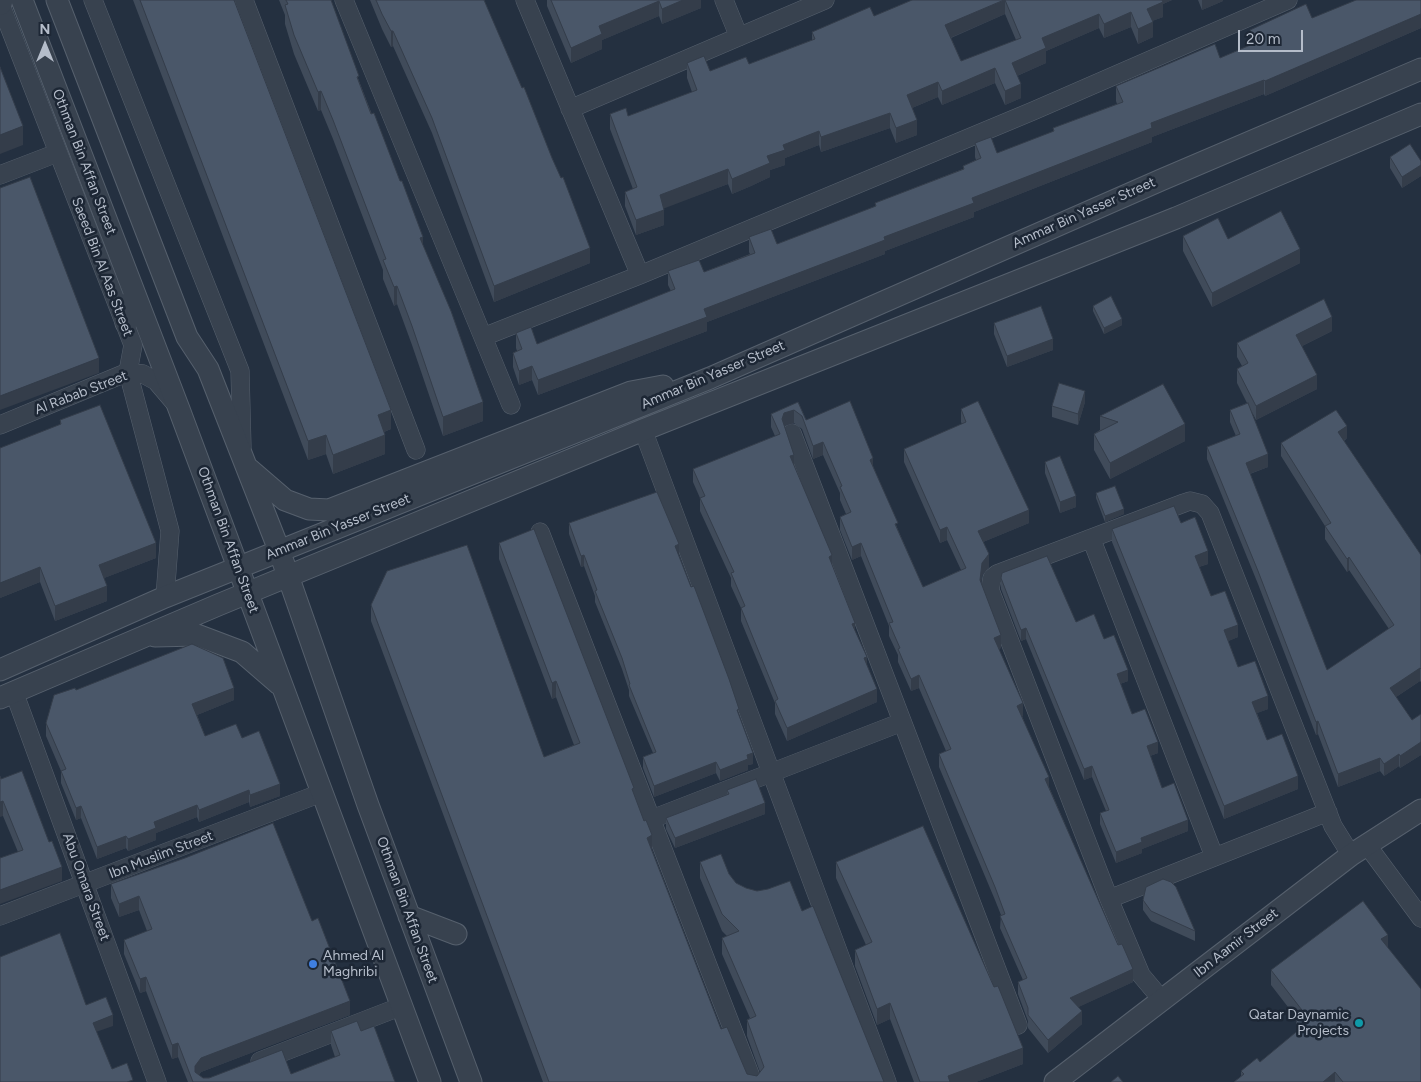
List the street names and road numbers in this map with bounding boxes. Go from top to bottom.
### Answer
street label: Othman Bin Affan Street [48,87,120,237]
street label: Ammar Bin Yasser Street [1010,174,1158,252]
street label: Saeed Bin Al Aas Street [68,195,136,339]
street label: Ammar Bin Yasser Street [639,337,787,413]
street label: Al Rabab Street [32,368,130,418]
street label: Othman Bin Affan Street [194,464,262,616]
street label: Ammar Bin Yasser Street [263,490,413,564]
street label: Ibn Muslim Street [106,827,216,883]
street label: Abu Omara Street [59,831,113,943]
street label: Othman Bin Affan Street [373,834,441,986]
street label: Ibn Aamir Street [1191,905,1281,981]

